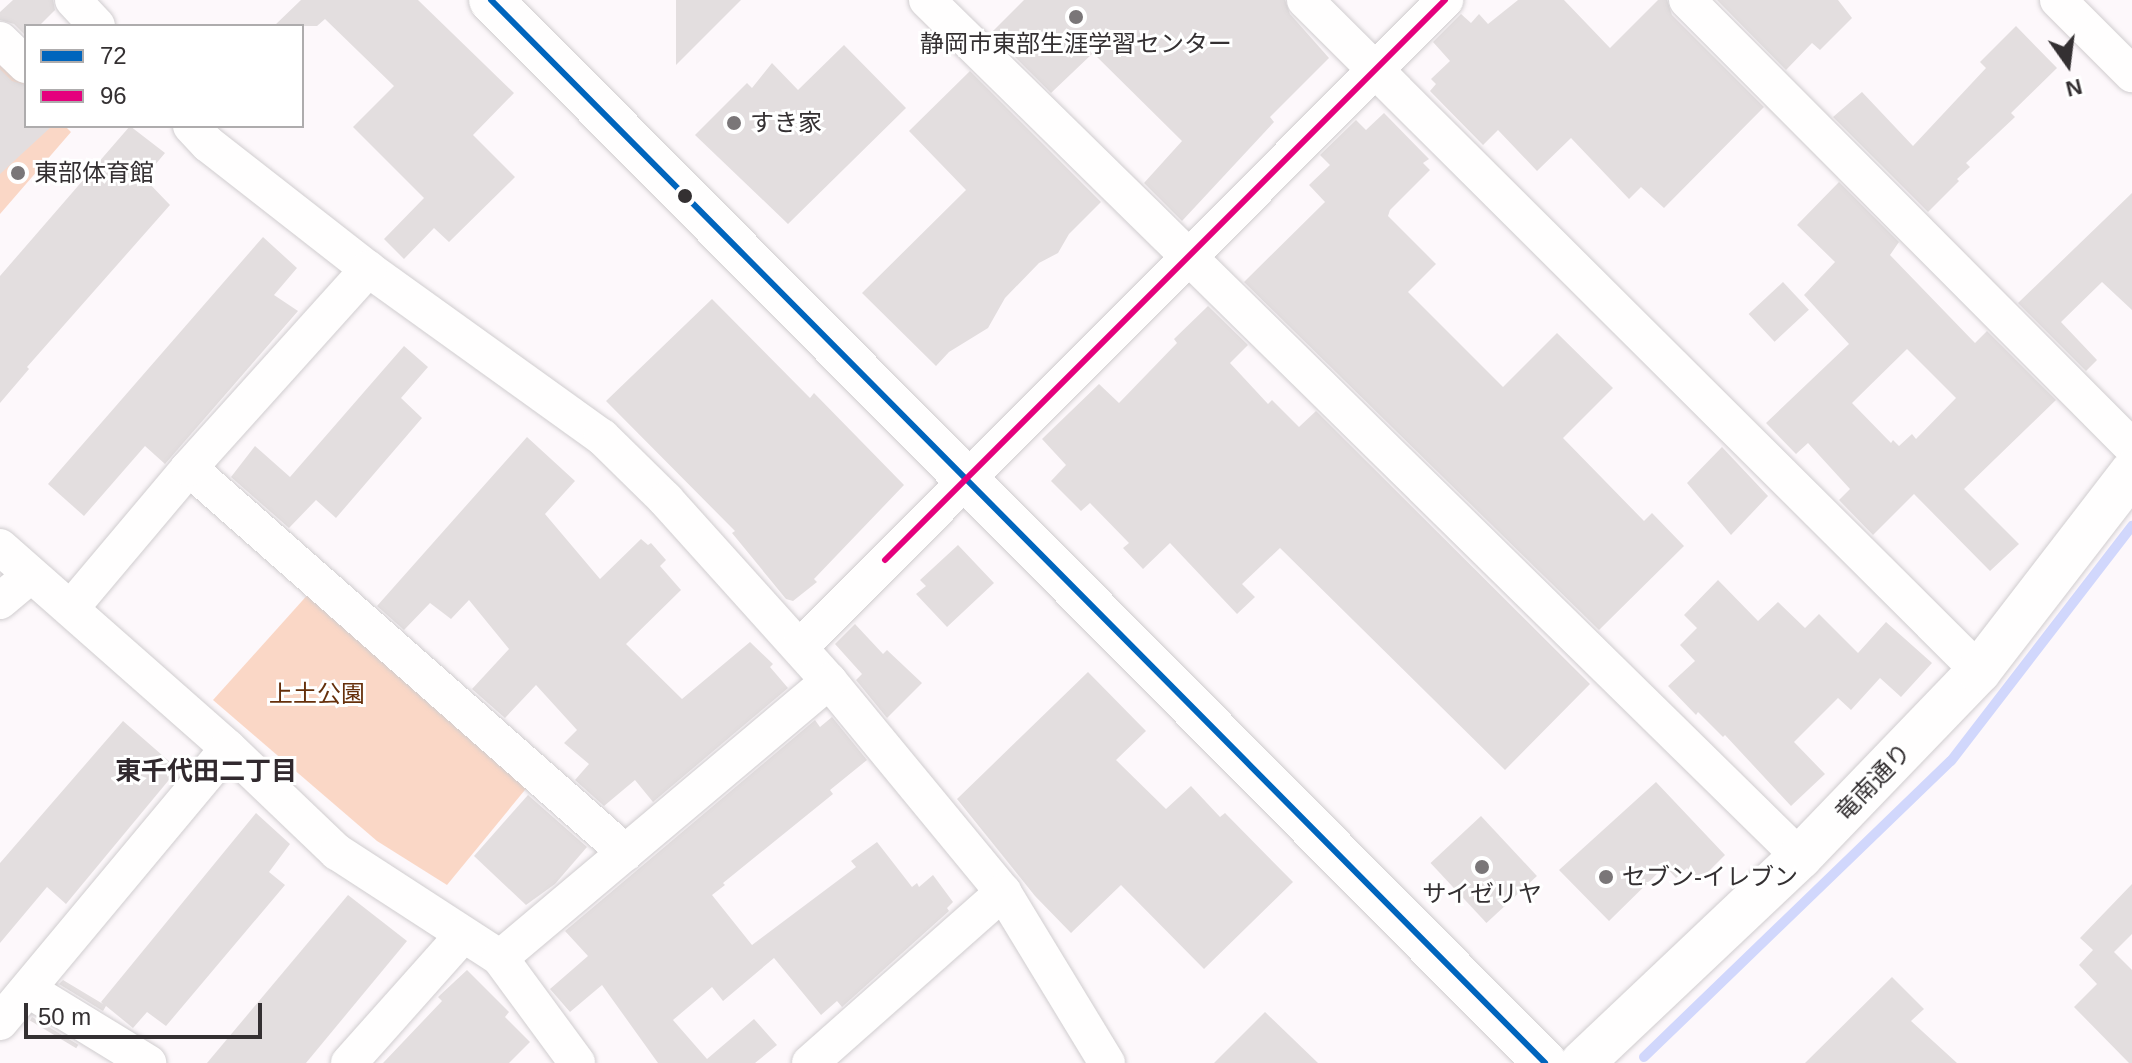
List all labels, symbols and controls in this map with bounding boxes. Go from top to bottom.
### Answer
marker: 静岡市東部生涯学習センター [1067,8,1085,26]
legend [24,24,304,128]
north arrow [2028,24,2108,104]
place label: 静岡市東部生涯学習センター [920,30,1232,58]
text: 72 [100,42,127,69]
text: N [2063,74,2085,102]
text: 96 [100,82,127,109]
place label: すき家 [750,109,822,137]
marker: すき家 [725,114,743,132]
place label: 東部体育館 [34,159,154,187]
marker: 東部体育館 [9,164,27,182]
unlabelled marker [677,188,693,204]
park label: 上土公園 [269,680,365,708]
street label: 竜南通り [1829,737,1917,827]
district label: 東千代田二丁目 [115,756,297,788]
marker: サイゼリヤ [1473,858,1491,876]
place label: セブン-イレブン [1622,863,1798,891]
marker: セブン-イレブン [1597,868,1615,886]
place label: サイゼリヤ [1422,880,1542,908]
scale bar [28,987,266,1037]
text: 50 m [38,1003,91,1030]

